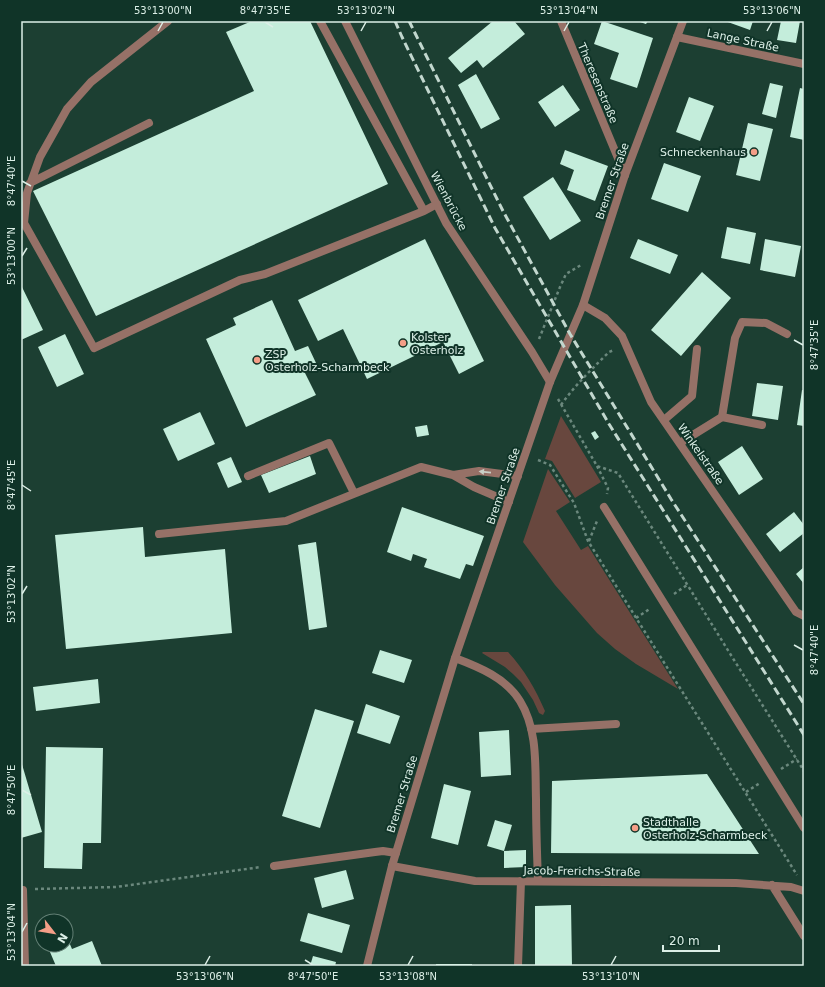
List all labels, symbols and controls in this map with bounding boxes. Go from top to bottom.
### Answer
text: 53°13'00"N [134,5,192,16]
text: 8°47'35"E [240,5,290,16]
text: 53°13'02"N [337,5,395,16]
text: 53°13'04"N [540,5,598,16]
text: 53°13'06"N [743,5,801,16]
street label: Lange Straße [706,27,780,55]
street label: Theresenstraße [574,40,620,126]
street label: Bremer Straße [593,141,632,221]
place label: Schneckenhaus [660,146,746,159]
marker: Schneckenhaus [749,147,759,157]
text: 8°47'40"E [6,156,17,206]
street label: Wienbrücke [428,170,470,233]
text: 53°13'00"N [6,227,17,285]
text: 8°47'35"E [809,320,820,370]
place label: Kolster Osterholz [411,331,464,357]
marker: Kolster Osterholz [398,338,408,348]
place label: ZSP Osterholz-Scharmbeck [265,348,390,374]
marker: ZSP Osterholz-Scharmbeck [252,355,262,365]
street label: Winkelstraße [675,421,727,487]
street label: Bremer Straße [484,446,523,526]
text: 8°47'45"E [6,460,17,510]
one-way arrow [479,469,491,475]
text: 53°13'02"N [6,565,17,623]
text: 8°47'40"E [809,625,820,675]
street label: Bremer Straße [385,754,421,834]
text: 8°47'50"E [6,765,17,815]
place label: Stadthalle Osterholz-Scharmbeck [643,816,768,842]
marker: Stadthalle Osterholz-Scharmbeck [630,823,640,833]
street label: Jacob-Frerichs-Straße [522,864,641,879]
text: 53°13'04"N [6,903,17,961]
north arrow [34,913,74,953]
scale bar [663,927,719,953]
text: N [54,931,70,945]
text: 20 m [669,934,700,948]
text: 53°13'06"N [176,971,234,982]
text: 8°47'50"E [288,971,338,982]
text: 53°13'08"N [379,971,437,982]
text: 53°13'10"N [582,971,640,982]

